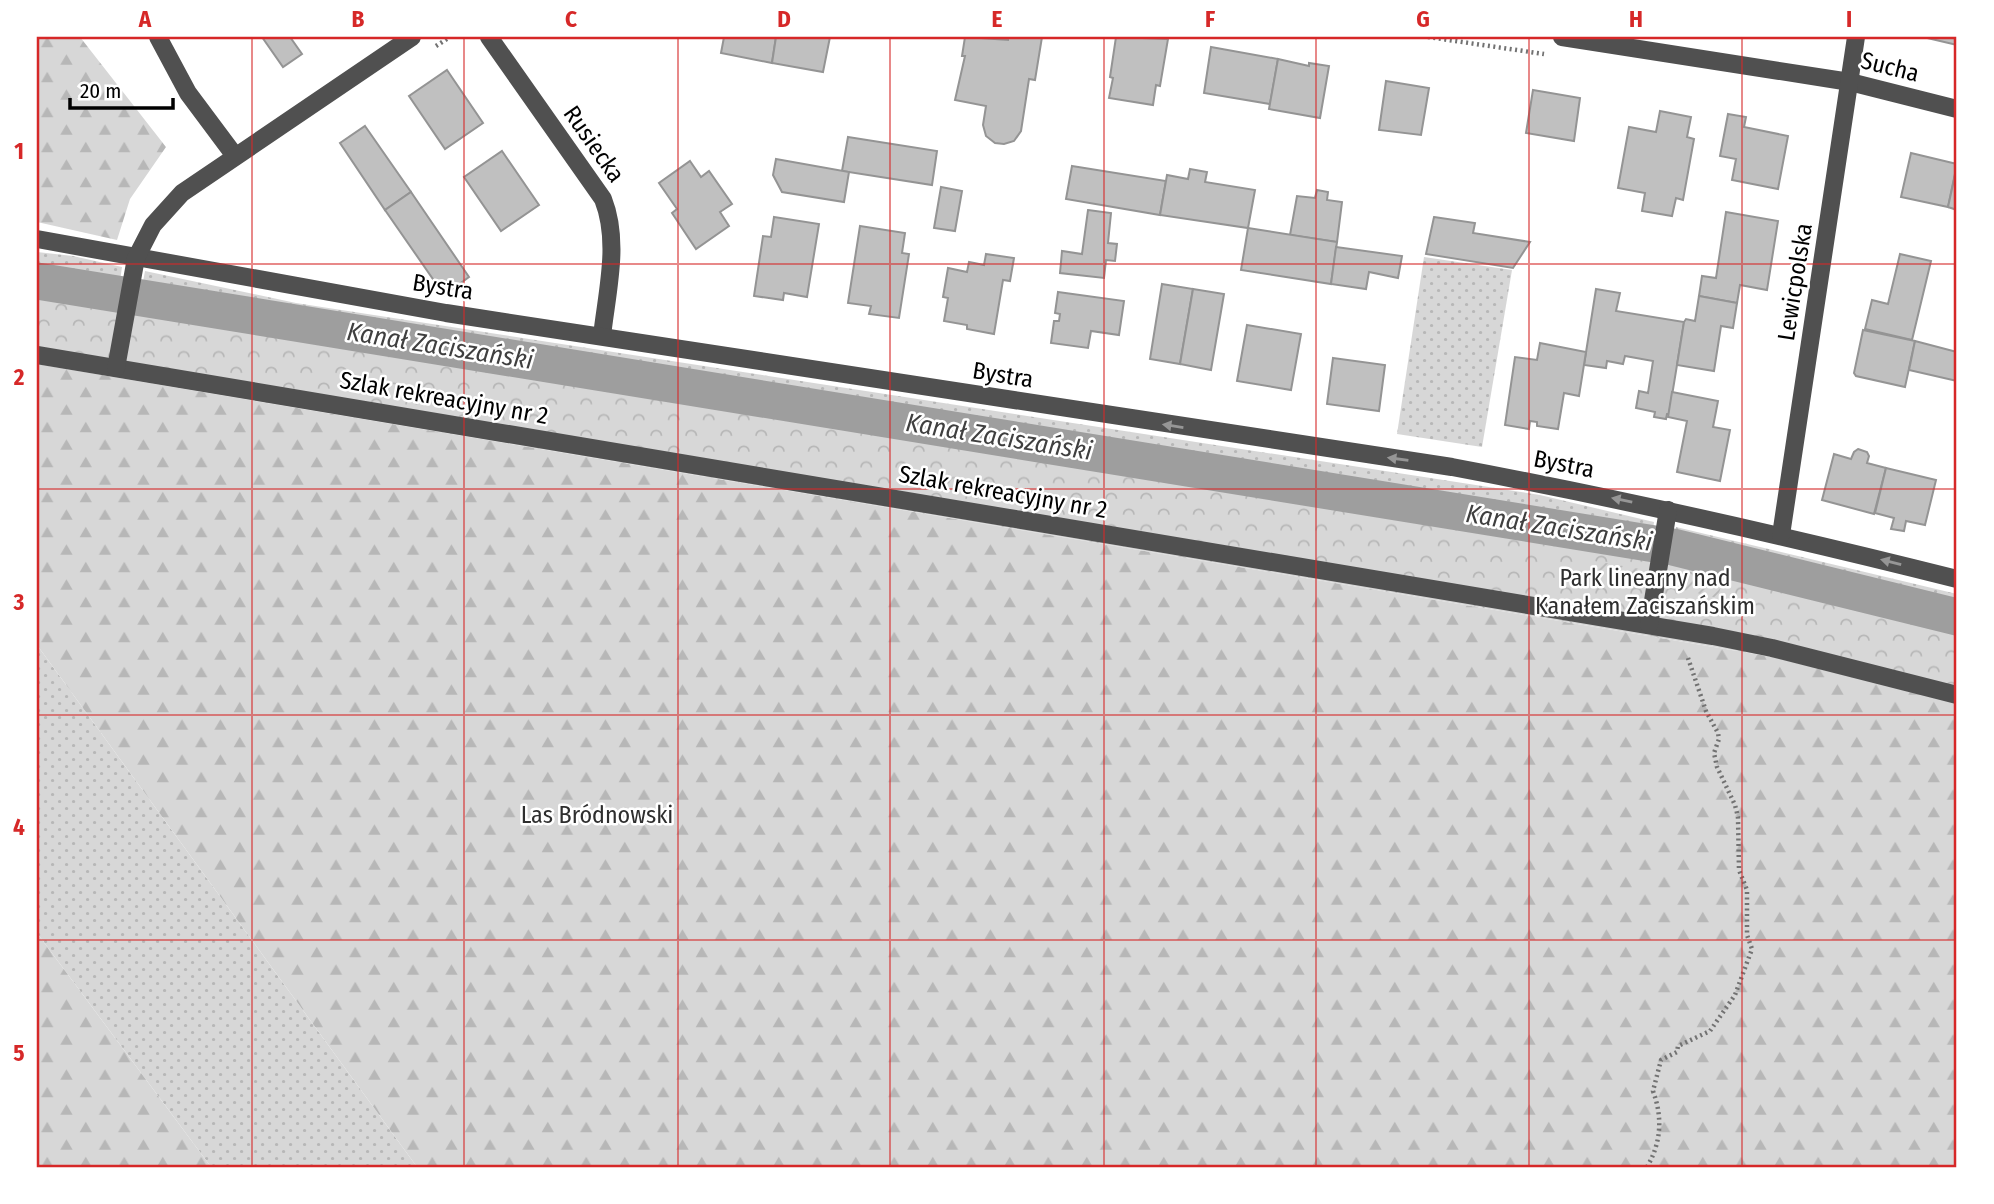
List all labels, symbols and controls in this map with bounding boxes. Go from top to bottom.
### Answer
text: A [138,5,152,33]
text: B [352,5,365,33]
text: C [565,5,577,33]
text: D [777,5,791,33]
text: E [992,5,1003,33]
text: F [1205,5,1215,33]
text: G [1416,5,1430,33]
text: H [1629,5,1643,33]
text: I [1846,5,1852,33]
street label: Sucha [1858,46,1922,88]
scale bar [70,66,173,110]
text: 20 m [80,78,121,104]
street label: Rusiecka [558,100,630,188]
text: 1 [14,137,24,165]
street label: Lewicpolska [1772,221,1818,343]
street label: Bystra [411,268,475,306]
water label: Kanał Zaciszański [345,316,536,376]
street label: Bystra [971,356,1035,394]
text: 2 [13,363,25,391]
street label: Szlak rekreacyjny nr 2 [338,366,550,430]
water label: Kanał Zaciszański [904,407,1095,467]
one-way arrow [1162,420,1184,431]
street label: Bystra [1531,444,1597,484]
one-way arrow [1387,453,1409,464]
street label: Szlak rekreacyjny nr 2 [897,460,1109,524]
one-way arrow [1611,495,1633,506]
water label: Kanał Zaciszański [1464,498,1655,558]
one-way arrow [1880,556,1902,567]
park label: Park linearny nad Kanałem Zaciszańskim [1535,564,1755,620]
text: 3 [13,588,25,616]
park label: Las Bródnowski [521,801,673,829]
text: 4 [13,813,25,841]
text: 5 [13,1039,25,1067]

